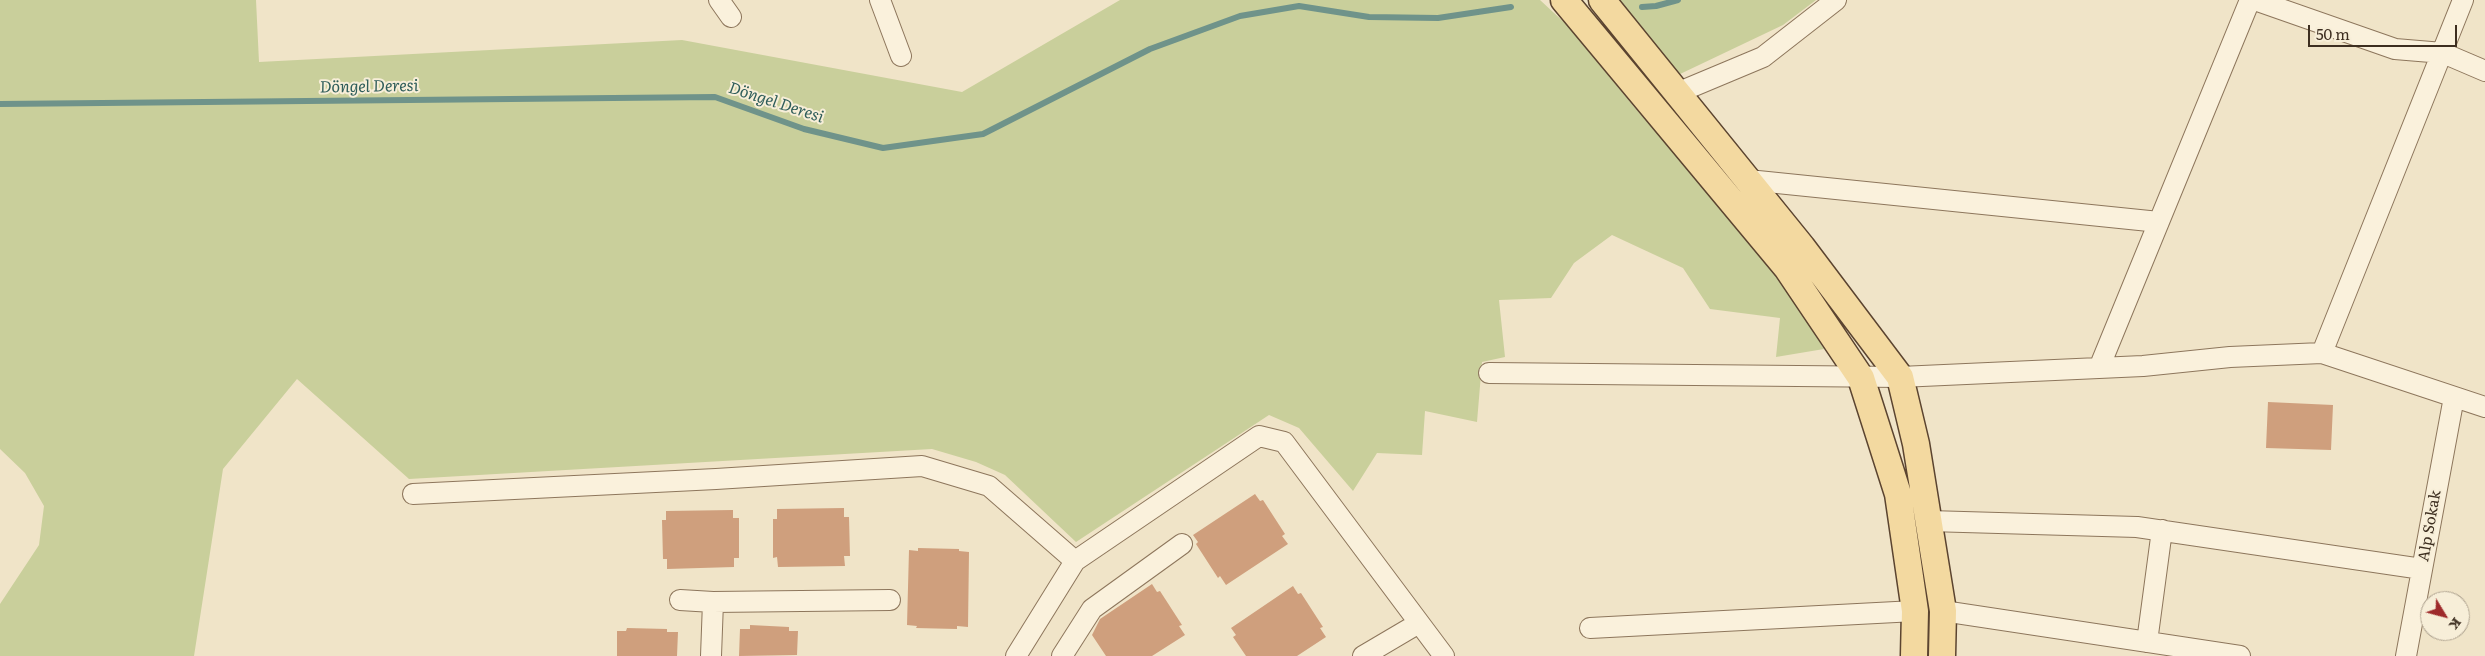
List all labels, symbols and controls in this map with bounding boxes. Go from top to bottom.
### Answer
scale bar [2310,15,2459,47]
text: 50 m [2316,22,2350,45]
water label: Döngel Deresi [319,77,419,97]
water label: Döngel Deresi [726,79,826,127]
street label: Alp Sokak [2415,489,2445,563]
north arrow [2420,591,2470,641]
text: K [2445,614,2467,635]

